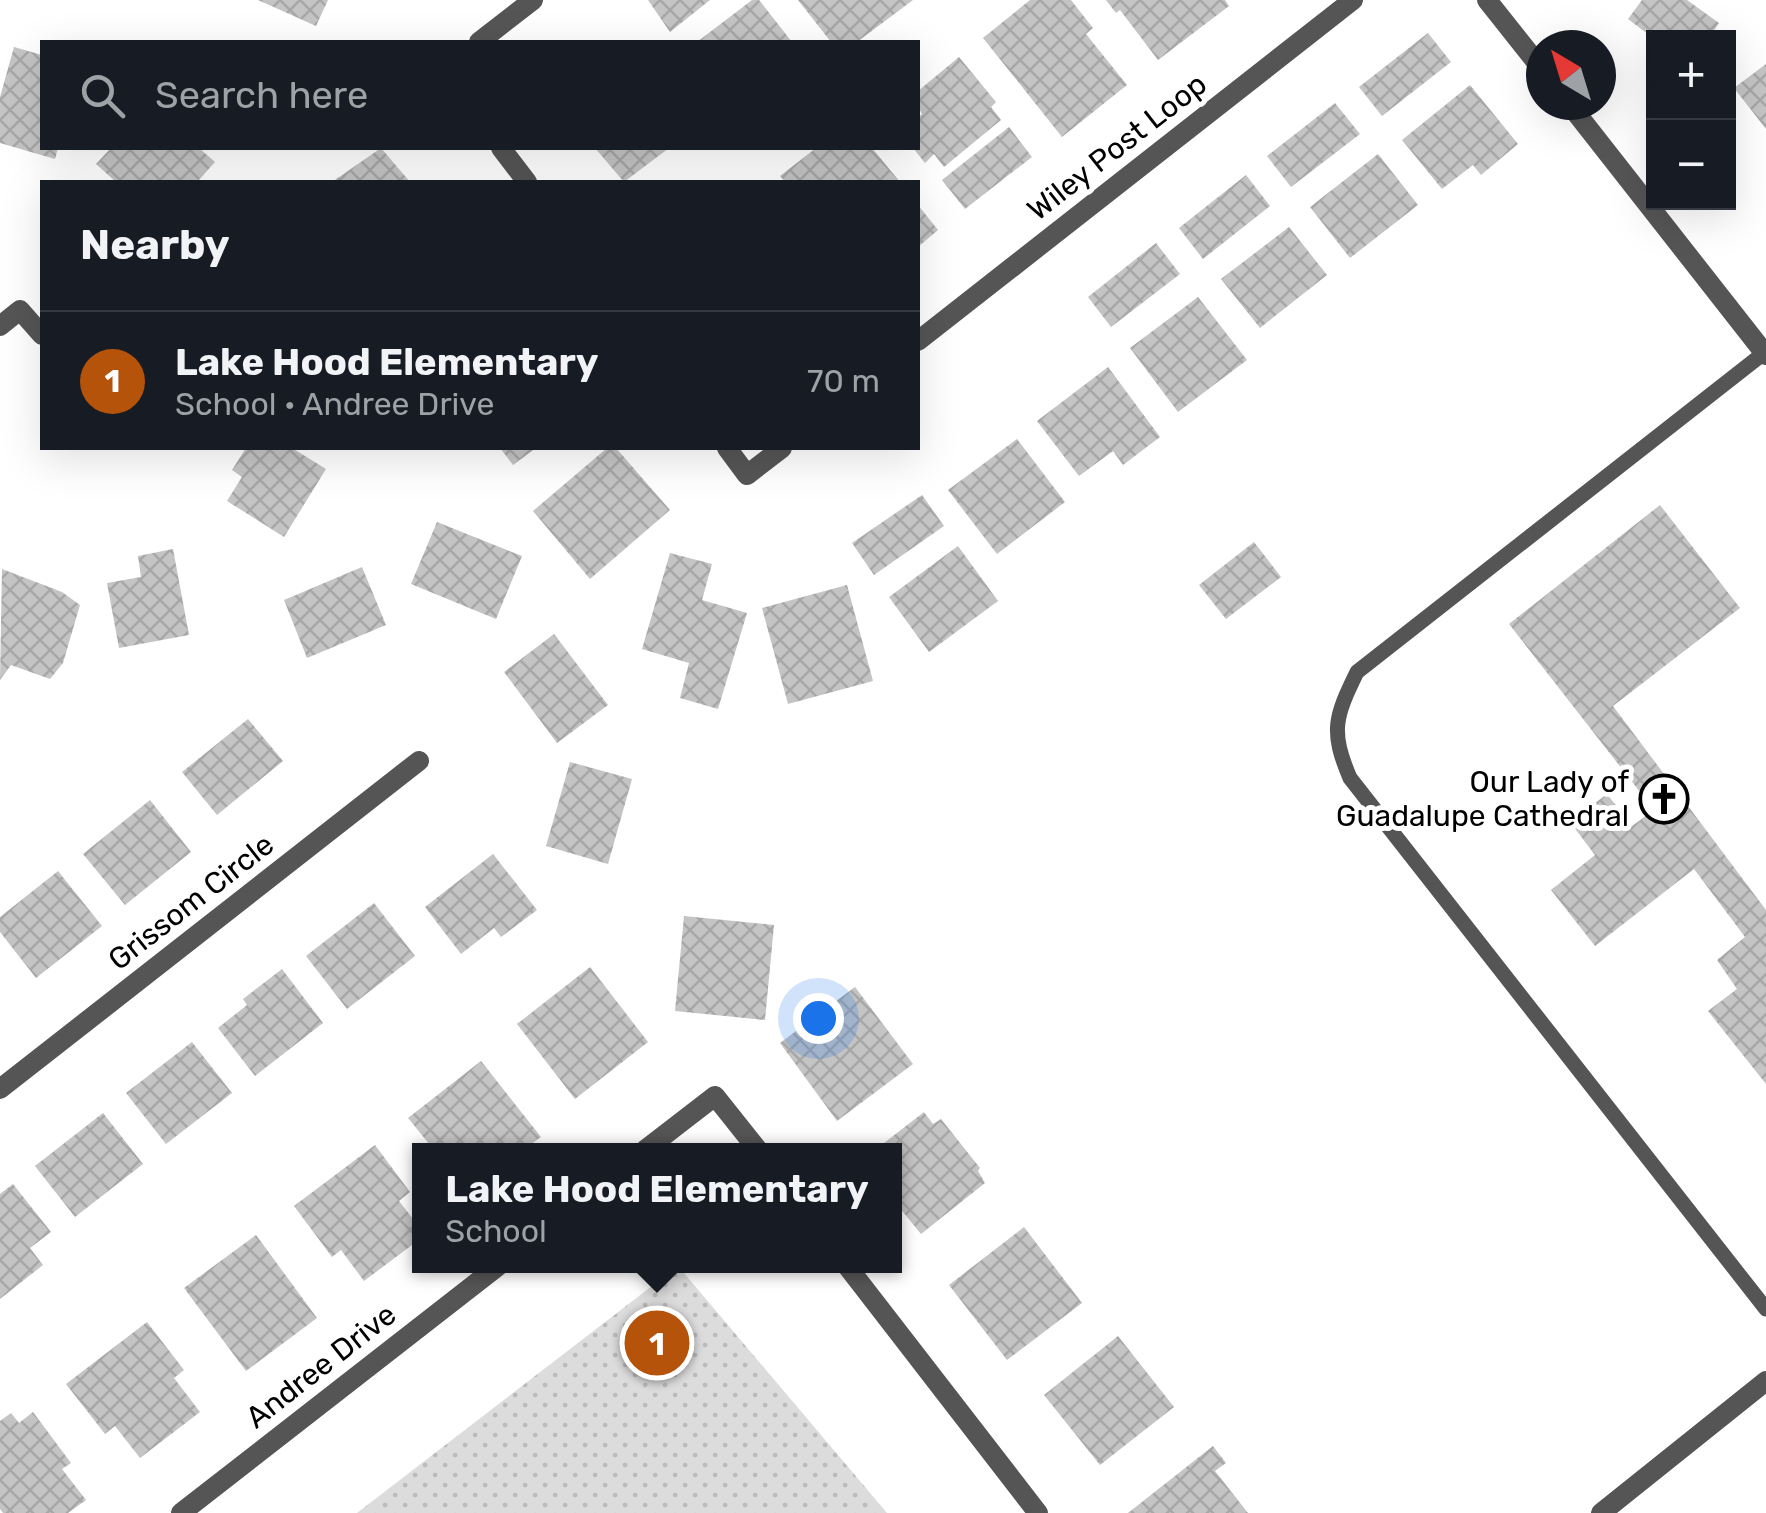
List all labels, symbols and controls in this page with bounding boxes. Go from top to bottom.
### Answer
north arrow [1526,30,1616,120]
map controls [1646,30,1736,210]
button: + [1646,30,1736,120]
search box [40,40,920,150]
street label: Wiley Post Loop [1020,66,1214,228]
icon: search [75,68,130,123]
text: Search here [155,72,368,118]
button: − [1646,120,1736,210]
text: Nearby [80,220,230,270]
text: Lake Hood Elementary [175,339,598,385]
text: 1 [105,362,120,400]
text: 70 m [807,362,880,400]
text: School · Andree Drive [175,385,494,423]
place label: Our Lady of Guadalupe Cathedral [1336,764,1629,834]
church icon: Our Lady of Guadalupe Cathedral [1638,773,1690,825]
street label: Grissom Circle [101,826,281,978]
your location [793,993,844,1044]
popup [412,1143,902,1273]
text: Lake Hood Elementary [445,1166,869,1212]
text: School [445,1212,547,1250]
street label: Andree Drive [239,1296,403,1436]
pin: 1 [624,1306,690,1380]

